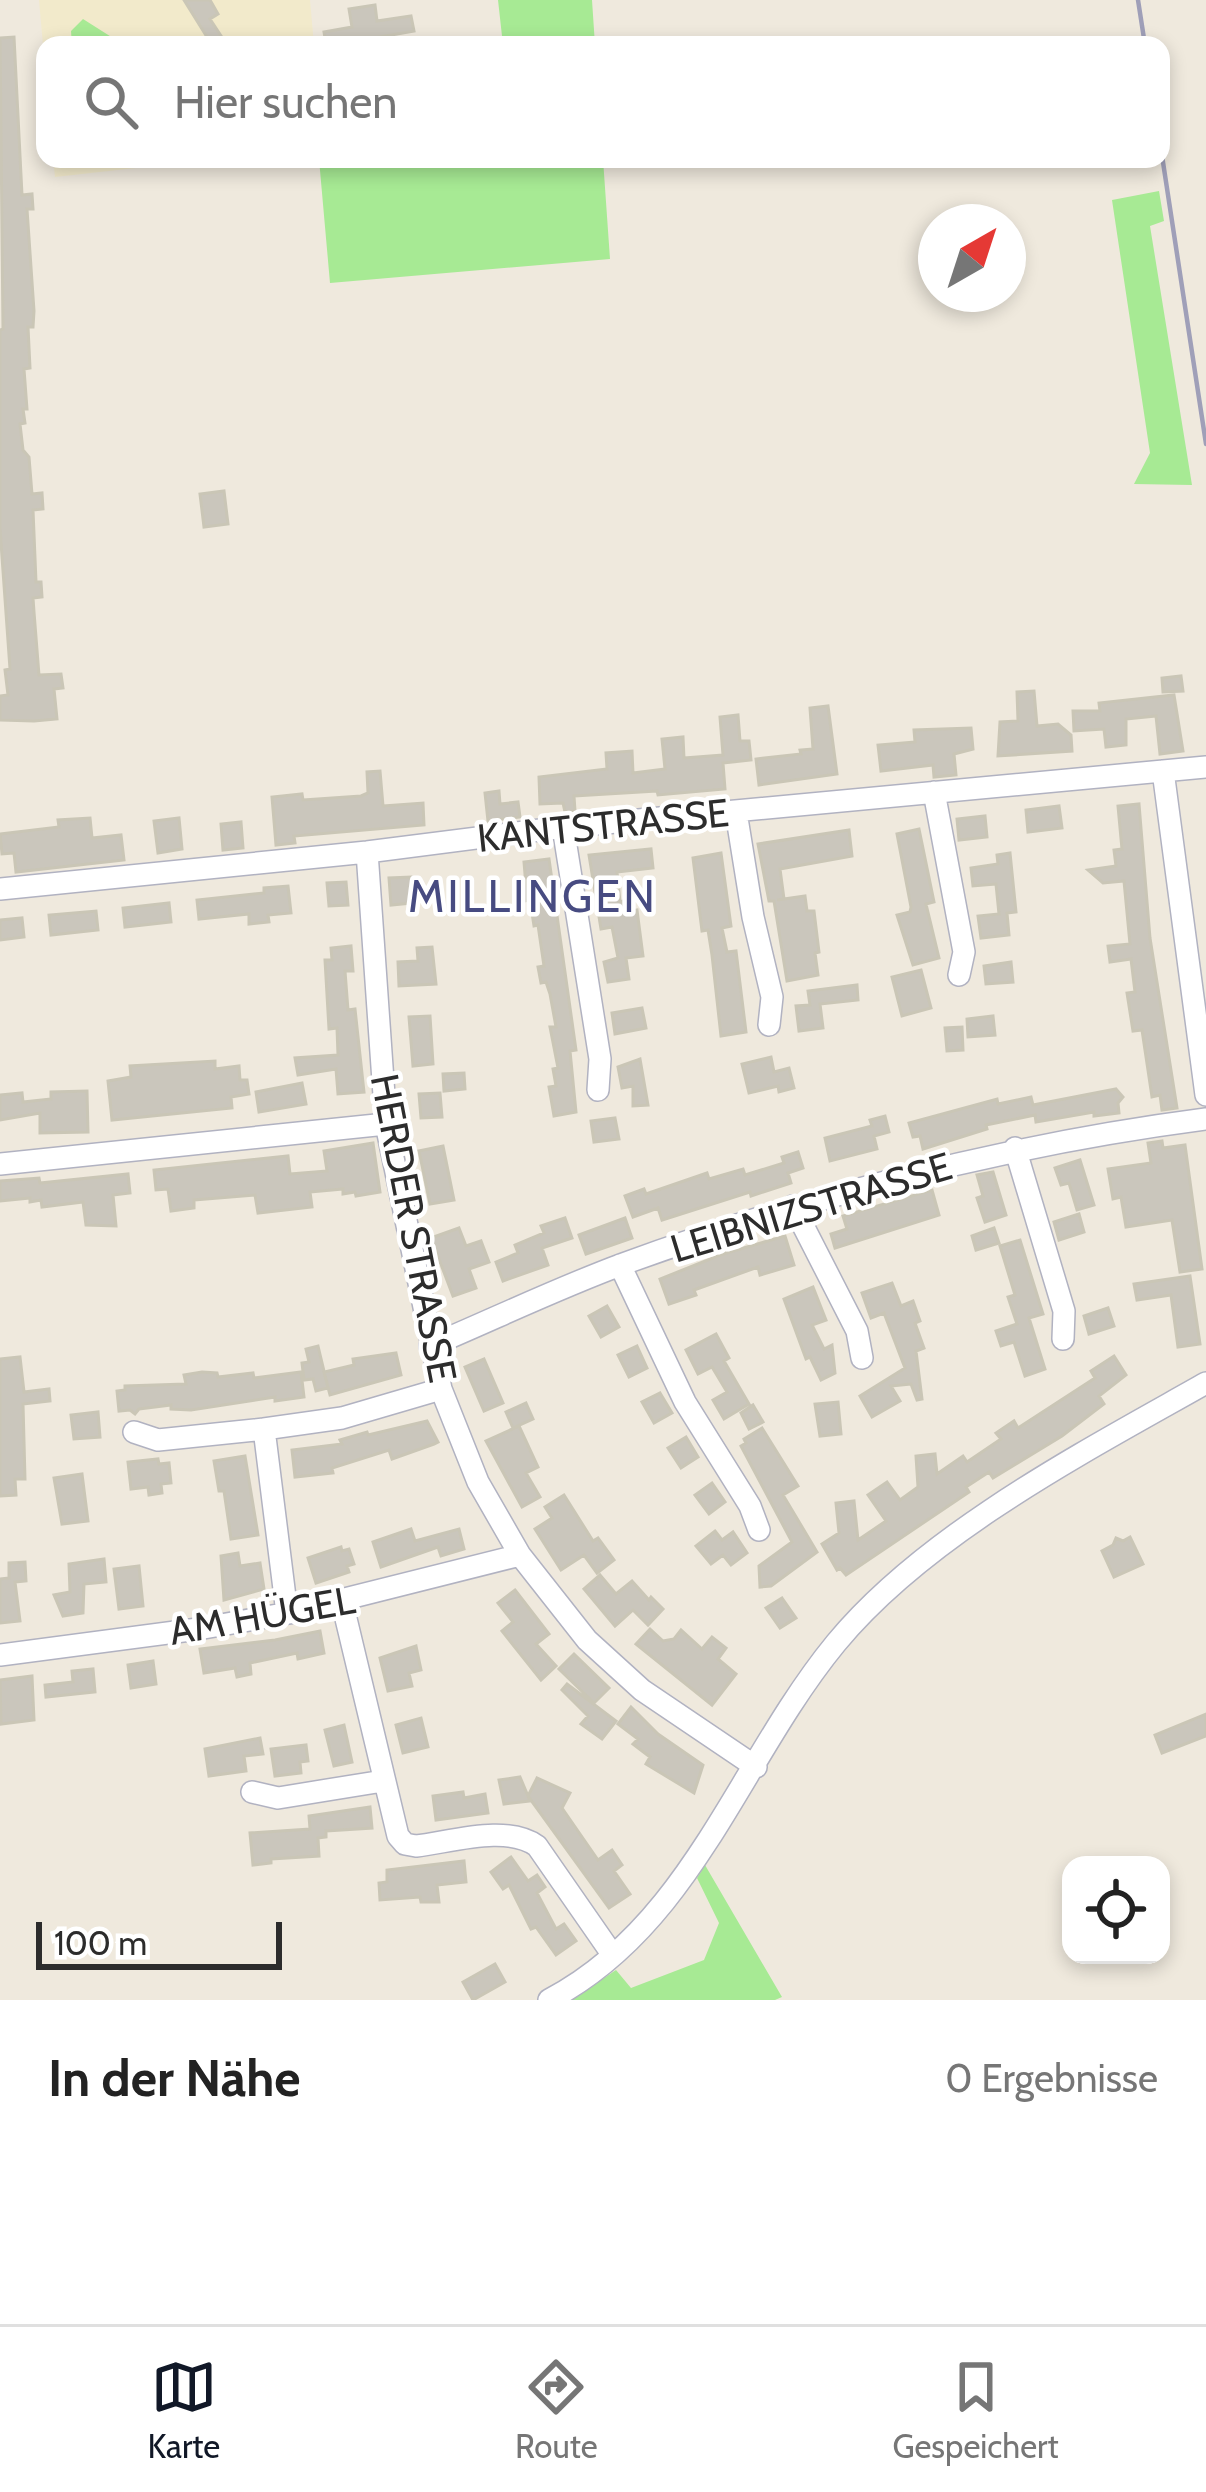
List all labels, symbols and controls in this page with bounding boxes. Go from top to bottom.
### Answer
search box [36,36,1170,168]
icon: search [78,69,144,135]
text: Hier suchen [174,75,398,129]
north arrow [918,204,1026,312]
street label: KANTSTRASSE [475,788,731,862]
district label: MILLINGEN [408,869,658,923]
street label: HERDER STRASSE [361,1070,467,1386]
street label: LEIBNIZSTRASSE [665,1141,957,1273]
street label: AM HÜGEL [165,1575,359,1655]
map controls [1062,1856,1170,1964]
button: locate [1062,1856,1170,1964]
scale bar [36,1916,282,1969]
text: 100 m [54,1923,147,1963]
text: In der Nähe [48,2047,301,2109]
text: 0 Ergebnisse [945,2054,1158,2102]
tab: Karte [147,2354,220,2466]
tab: Route [515,2354,598,2466]
tab: Gespeichert [892,2354,1059,2466]

